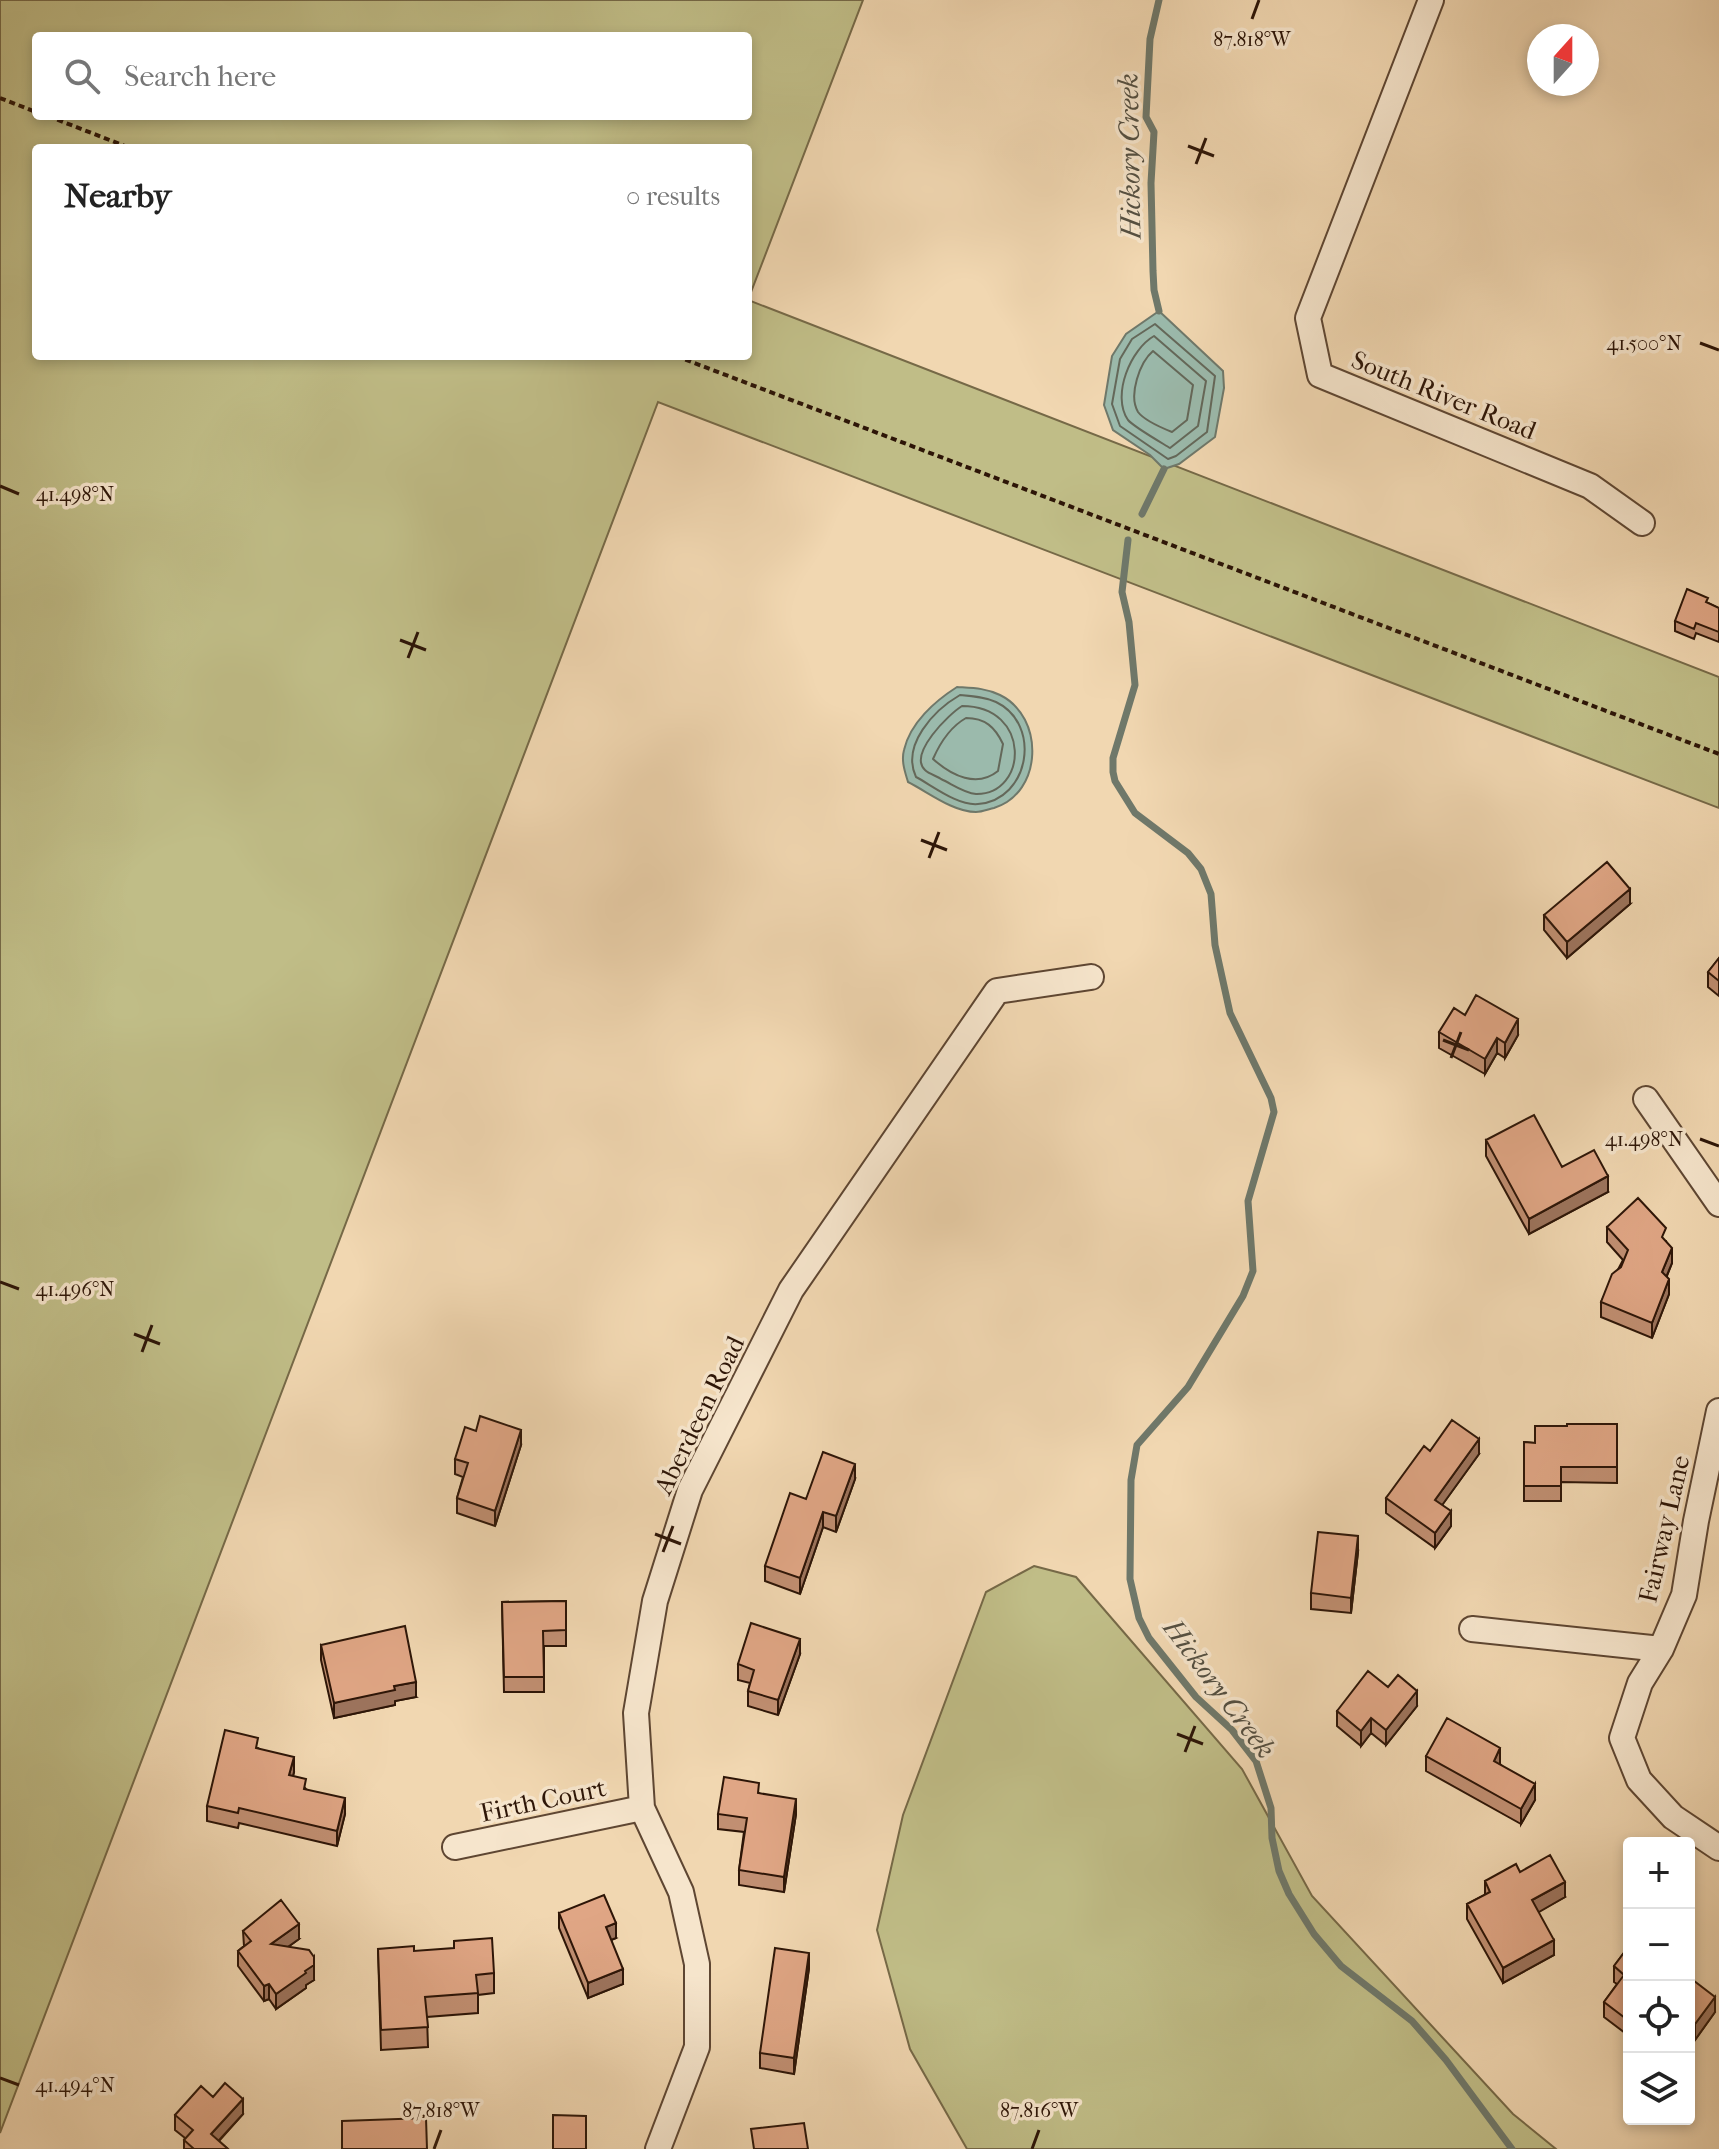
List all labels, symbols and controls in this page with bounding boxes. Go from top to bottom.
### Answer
north arrow [1527,24,1599,96]
text: 87.818°W [1213,28,1292,51]
search box [32,32,752,120]
icon: search [60,54,104,98]
text: Search here [124,59,276,94]
water label: Hickory Creek [1112,73,1147,240]
text: Nearby [64,176,171,216]
text: 0 results [626,181,720,212]
text: 41.500°N [1606,332,1682,355]
street label: South River Road [1347,344,1541,447]
text: 41.498°N [36,483,114,506]
text: 41.498°N [1605,1128,1683,1151]
text: 41.496°N [36,1278,114,1301]
street label: Aberdeen Road [647,1330,752,1500]
street label: Fairway Lane [1632,1452,1697,1606]
water label: Hickory Creek [1156,1611,1283,1764]
street label: Firth Court [477,1772,610,1829]
map controls [1623,1837,1695,2125]
button: + [1623,1837,1695,1909]
button: − [1623,1909,1695,1981]
button: locate [1623,1981,1695,2053]
button: layers [1623,2053,1695,2125]
text: 41.494°N [35,2074,115,2097]
text: 87.818°W [402,2099,481,2122]
text: 87.816°W [1000,2099,1079,2122]

